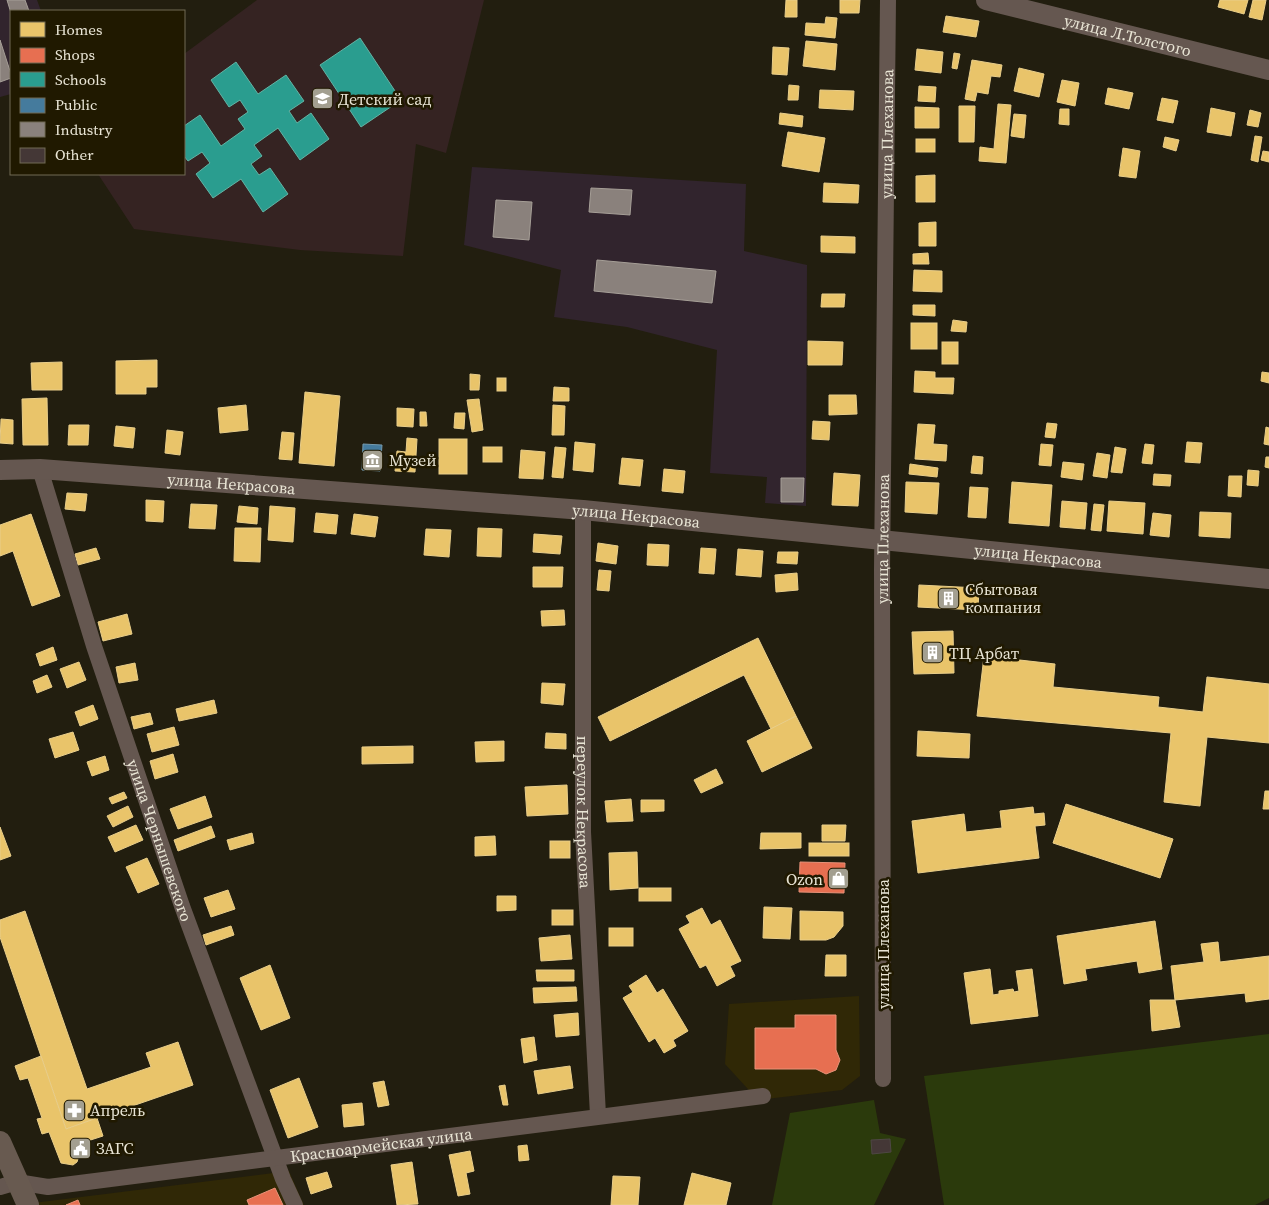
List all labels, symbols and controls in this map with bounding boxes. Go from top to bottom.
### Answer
street label: улица Л.Толстого [1062,9,1194,61]
legend [10,10,185,175]
text: Homes [55,19,102,40]
text: Shops [55,44,95,65]
street label: улица Плеханова [875,68,898,199]
text: Schools [55,69,106,90]
school or university icon: Детский сад [310,87,334,111]
place label: Детский сад [338,88,432,110]
text: Public [55,94,97,115]
text: Industry [55,119,113,140]
text: Other [55,144,94,165]
museum icon: Музей [361,448,385,472]
place label: Музей [389,449,437,471]
street label: улица Некрасова [167,468,297,499]
street label: улица Плеханова [871,473,894,604]
street label: улица Некрасова [571,498,702,533]
street label: улица Некрасова [973,538,1104,573]
place label: Сбытовая компания [965,578,1041,618]
building icon: Сбытовая компания [937,586,961,610]
building icon: ТЦ Арбат [921,641,945,665]
place label: ТЦ Арбат [949,642,1020,664]
street label: переулок Некрасова [572,736,597,890]
street label: улица Чернышевского [122,756,198,925]
shop icon: Ozon [827,867,851,891]
place label: Ozon [786,868,823,890]
street label: улица Плеханова [872,878,894,1009]
pharmacy icon: Апрель [62,1098,86,1122]
place label: Апрель [90,1099,145,1121]
street label: Красноармейская улица [289,1122,474,1167]
public building icon: ЗАГС [68,1136,92,1160]
place label: ЗАГС [96,1137,134,1159]

